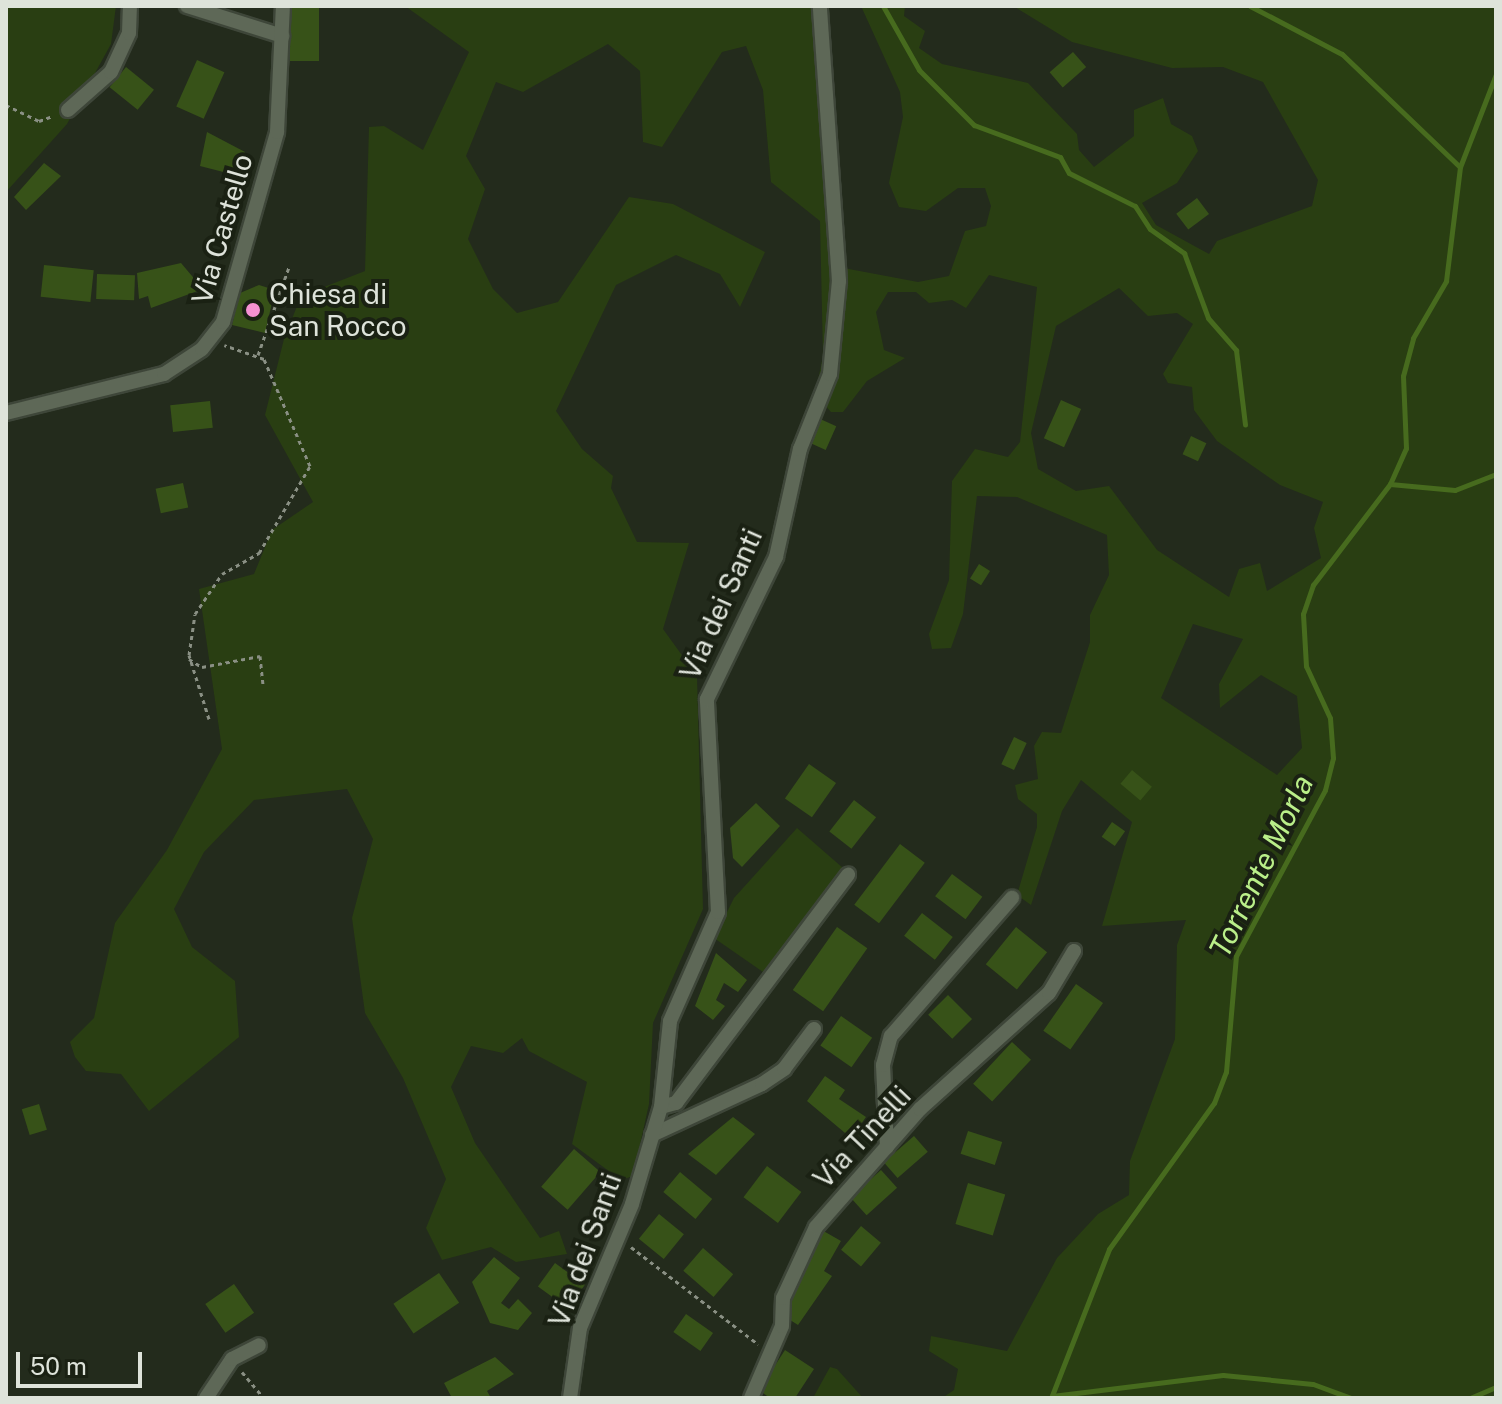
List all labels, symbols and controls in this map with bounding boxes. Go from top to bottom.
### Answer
street label: Via Castello [185,150,259,308]
place label: Chiesa di San Rocco [269,277,407,343]
marker: Chiesa di San Rocco [244,301,262,319]
street label: Via dei Santi [673,523,769,685]
water label: Torrente Morla [1201,769,1321,963]
street label: Via Tinelli [806,1079,918,1195]
street label: Via dei Santi [542,1168,628,1332]
scale bar [20,1336,146,1386]
text: 50 m [30,1352,87,1380]

